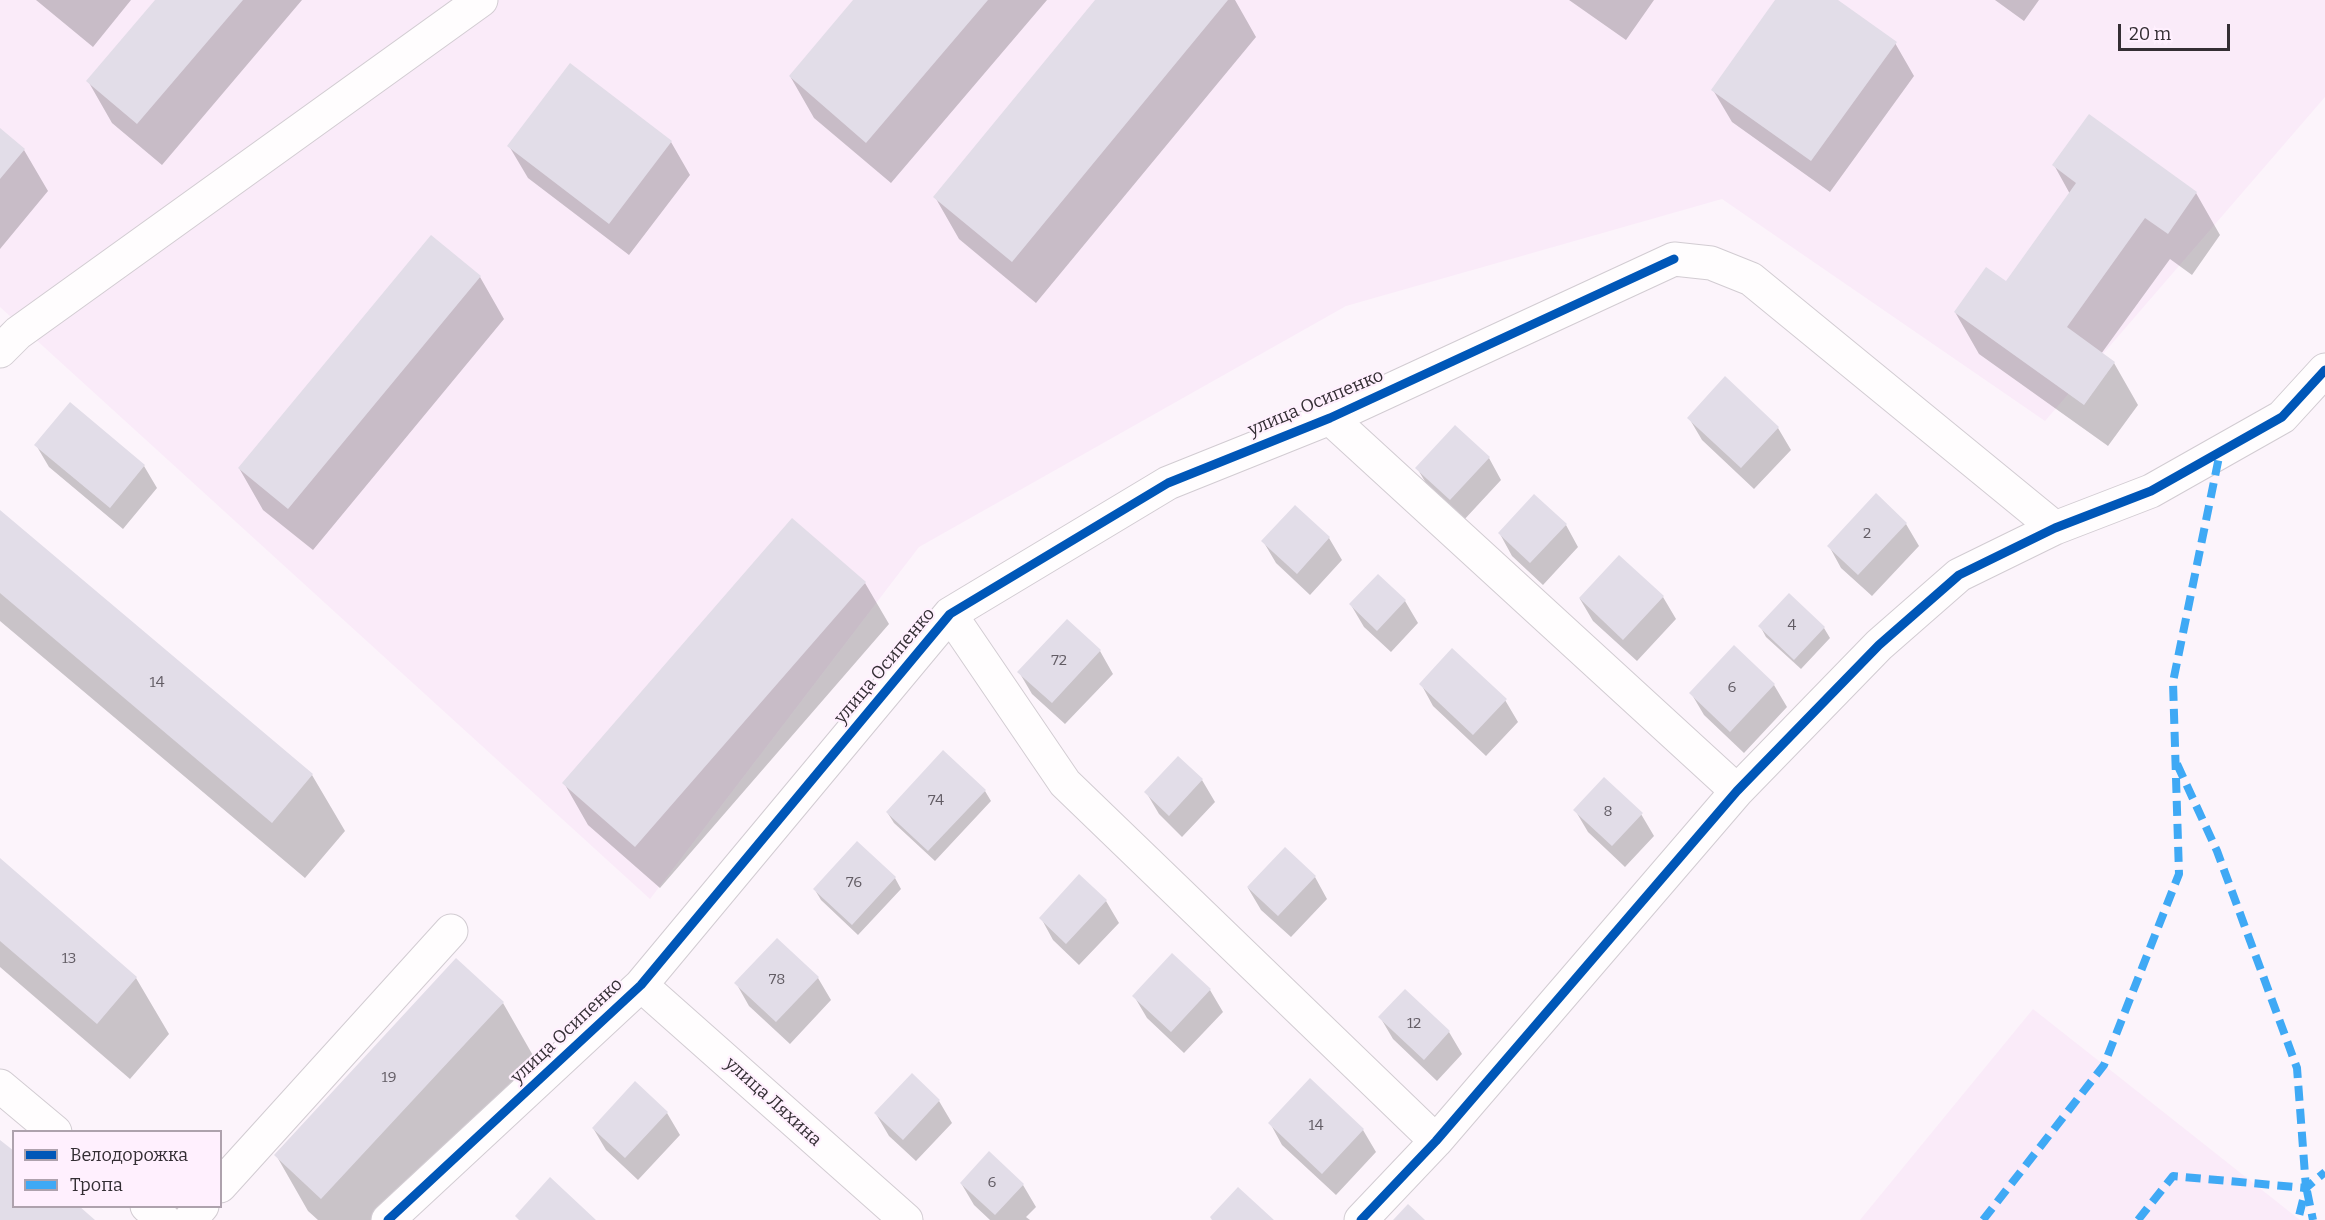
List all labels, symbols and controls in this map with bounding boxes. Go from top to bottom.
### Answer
scale bar [2121,12,2234,50]
text: 20 m [2129,23,2171,45]
street label: улица Осипенко [1245,365,1387,441]
house number: 2 [1863,525,1871,543]
street label: улица Осипенко [830,604,940,728]
house number: 4 [1788,617,1796,635]
house number: 72 [1051,652,1067,670]
house number: 14 [150,674,164,692]
house number: 6 [1728,679,1736,697]
house number: 74 [928,792,944,810]
house number: 8 [1603,803,1613,821]
house number: 76 [846,874,862,892]
house number: 13 [62,950,76,968]
house number: 78 [769,971,785,989]
street label: улица Осипенко [507,974,627,1088]
house number: 12 [1407,1015,1421,1033]
street label: улица Ляхина [720,1053,826,1151]
house number: 19 [382,1069,396,1087]
house number: 14 [1309,1117,1323,1135]
legend [12,1130,222,1208]
text: Велодорожка [70,1144,188,1166]
text: Тропа [70,1174,123,1196]
house number: 6 [988,1174,996,1192]

